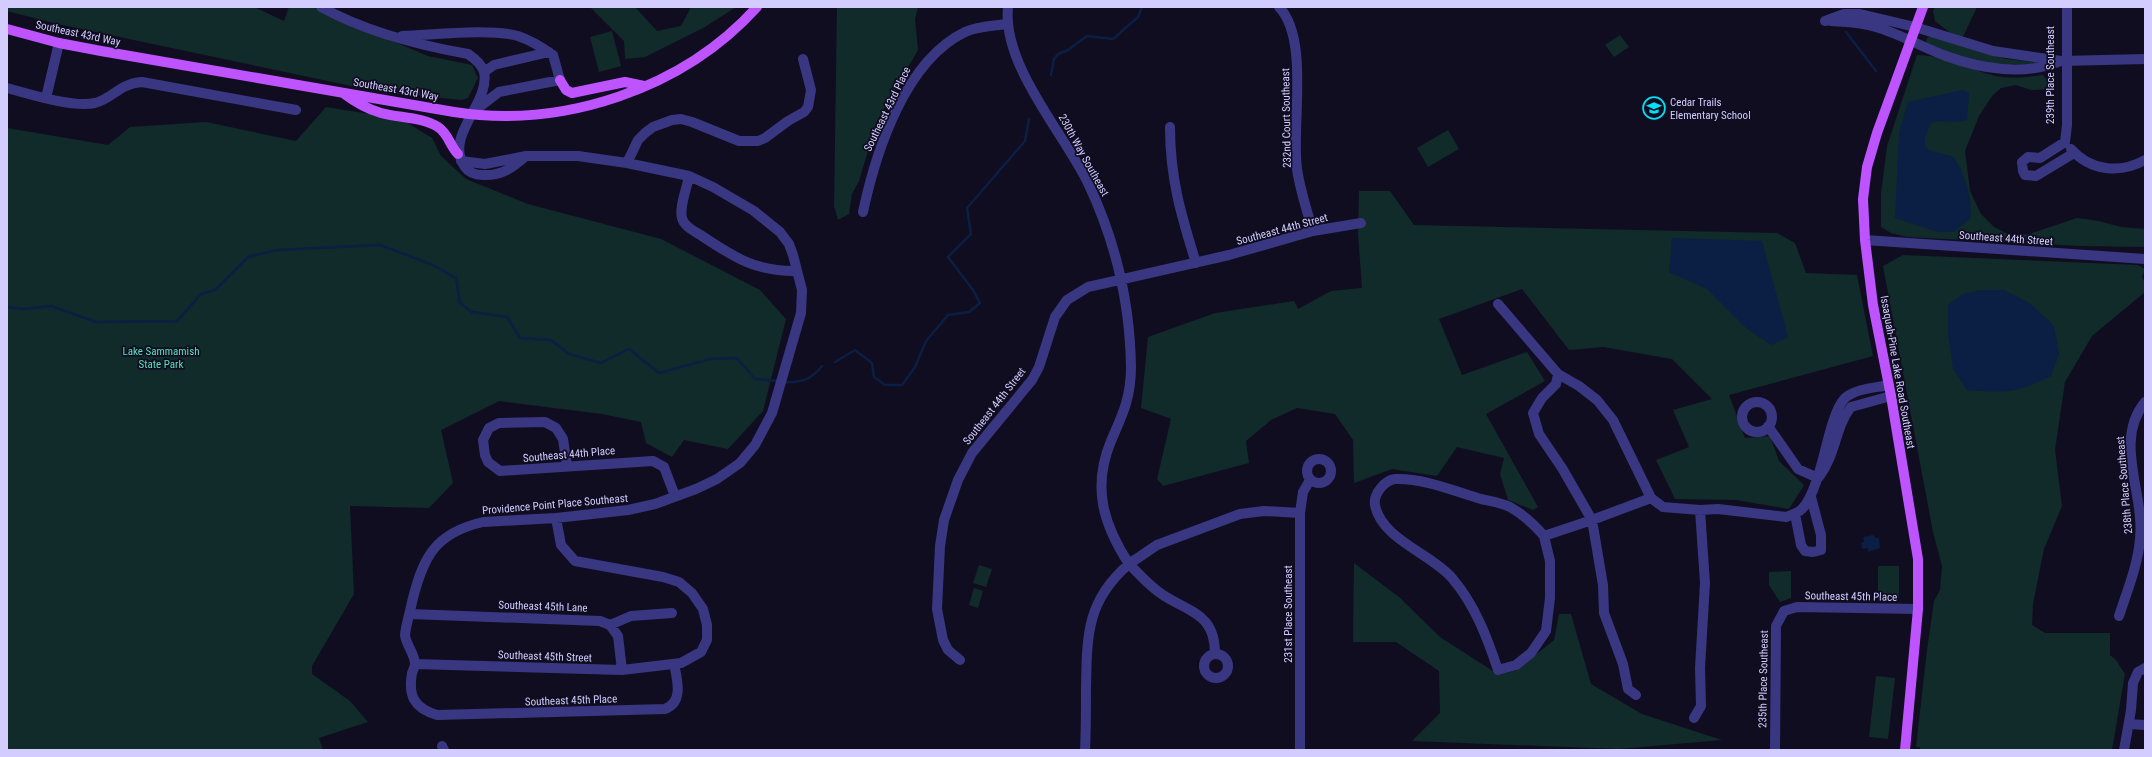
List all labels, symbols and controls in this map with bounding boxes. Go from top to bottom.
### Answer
street label: Southeast 43rd Way [34,18,122,49]
street label: 239th Place Southeast [2044,26,2057,124]
street label: Southeast 43rd Place [861,65,914,154]
street label: 232nd Court Southeast [1279,68,1294,168]
street label: Southeast 43rd Way [352,76,440,103]
school or university icon: Cedar Trails Elementary School [1641,95,1667,121]
place label: Cedar Trails Elementary School [1670,96,1751,122]
street label: 230th Way Southeast [1056,112,1111,198]
street label: Southeast 44th Street [1235,211,1329,248]
street label: Southeast 44th Street [1959,229,2053,248]
street label: Issaquah-Pine Lake Road Southeast [1878,295,1917,450]
park label: Lake Sammamish State Park [123,345,199,371]
street label: Southeast 44th Street [960,365,1028,447]
street label: 238th Place Southeast [2114,436,2135,534]
street label: Southeast 44th Place [522,444,616,465]
street label: Providence Point Place Southeast [482,492,629,517]
street label: 231st Place Southeast [1282,565,1295,663]
street label: Southeast 45th Place [1805,589,1897,604]
street label: Southeast 45th Lane [498,598,588,615]
street label: 235th Place Southeast [1756,630,1771,728]
street label: Southeast 45th Street [498,648,592,665]
street label: Southeast 45th Place [525,692,617,709]

